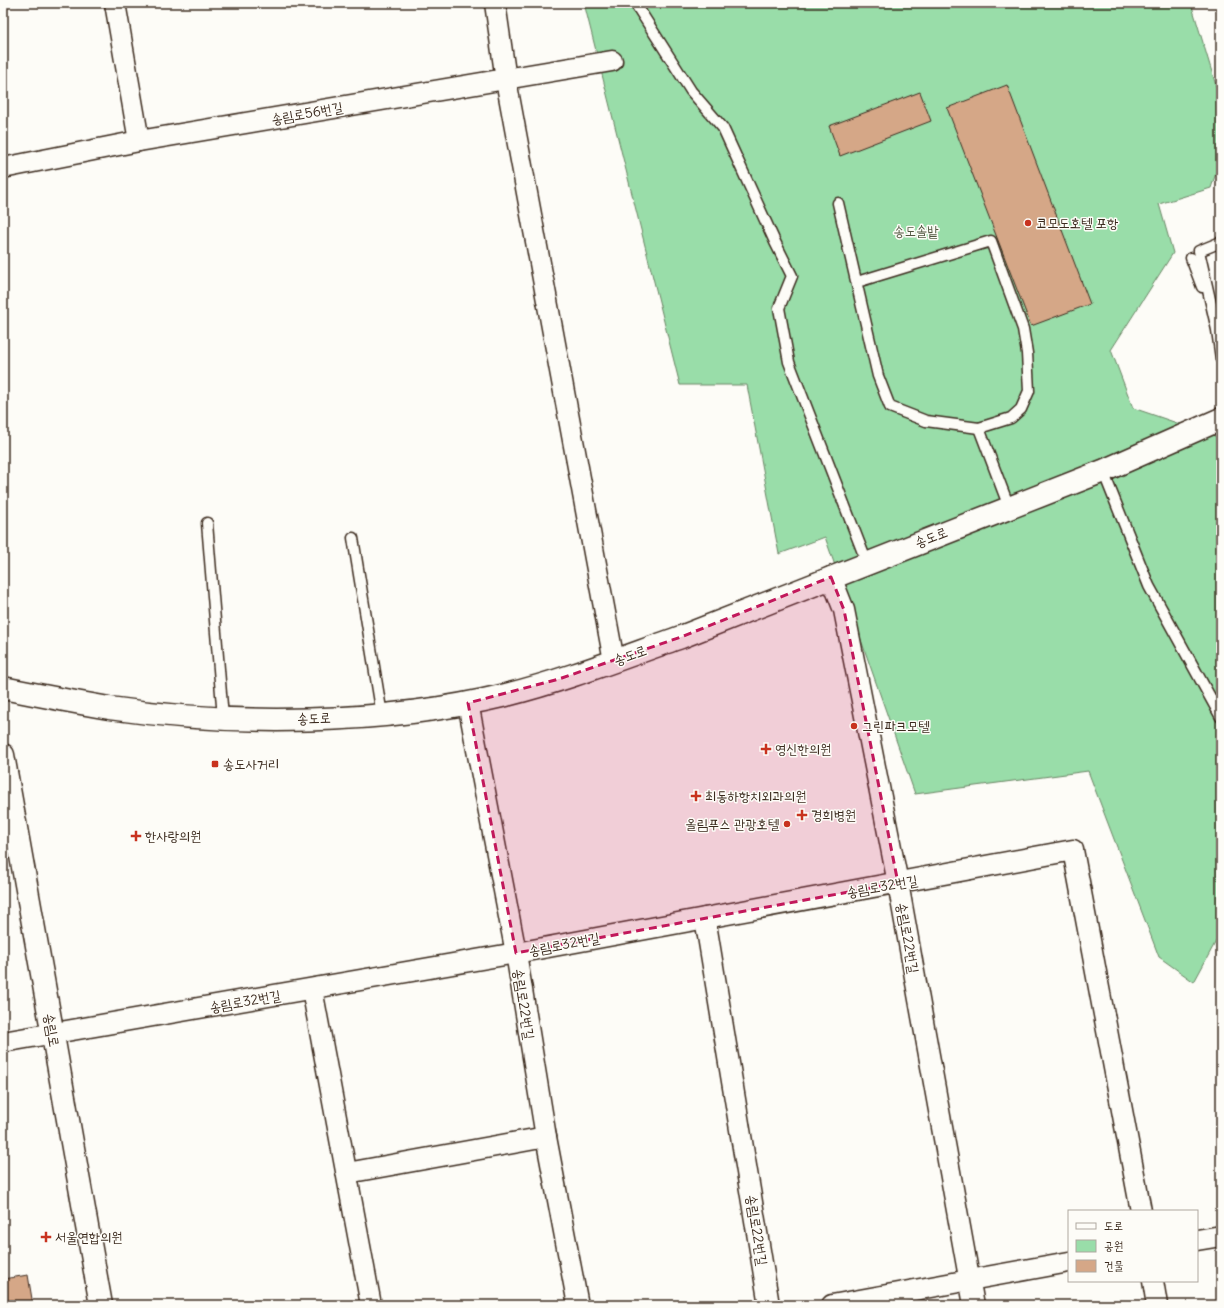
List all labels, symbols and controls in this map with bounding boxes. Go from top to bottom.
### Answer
street label: 송림로56번길 [270,98,345,128]
place label: 코모도호텔 포항 [1036,214,1118,232]
marker: 코모도호텔 포항 [1023,218,1033,228]
park label: 송도솔밭 [893,222,939,240]
street label: 송도로 [912,523,950,551]
street label: 송도로 [611,641,649,669]
street label: 송도로 [297,708,331,728]
place label: 그린파크모텔 [862,717,930,735]
marker: 그린파크모텔 [849,721,859,731]
place label: 영신한의원 [775,740,831,758]
marker: 영신한의원 [760,743,772,755]
place label: 송도사거리 [223,755,279,773]
marker: 송도사거리 [210,759,220,769]
place label: 최동하항치외과의원 [705,787,806,805]
marker: 최동하항치외과의원 [690,790,702,802]
place label: 경희병원 [811,806,856,824]
marker: 경희병원 [796,809,808,821]
place label: 올림푸스 관광호텔 [686,815,780,833]
marker: 올림푸스 관광호텔 [782,819,792,829]
place label: 한사랑의원 [145,827,201,845]
marker: 한사랑의원 [130,830,142,842]
street label: 송림로32번길 [845,871,920,901]
street label: 송림로22번길 [893,901,923,976]
street label: 송림로32번길 [527,928,602,960]
street label: 송림로22번길 [510,967,539,1042]
street label: 송림로32번길 [208,986,283,1016]
street label: 송림로 [40,1012,64,1048]
street label: 송림로22번길 [743,1193,772,1268]
legend [1068,1210,1198,1282]
text: 도로 [1104,1218,1123,1233]
place label: 서울연합의원 [55,1228,123,1246]
marker: 서울연합의원 [40,1231,52,1243]
text: 공원 [1104,1238,1123,1253]
text: 건물 [1104,1258,1124,1273]

